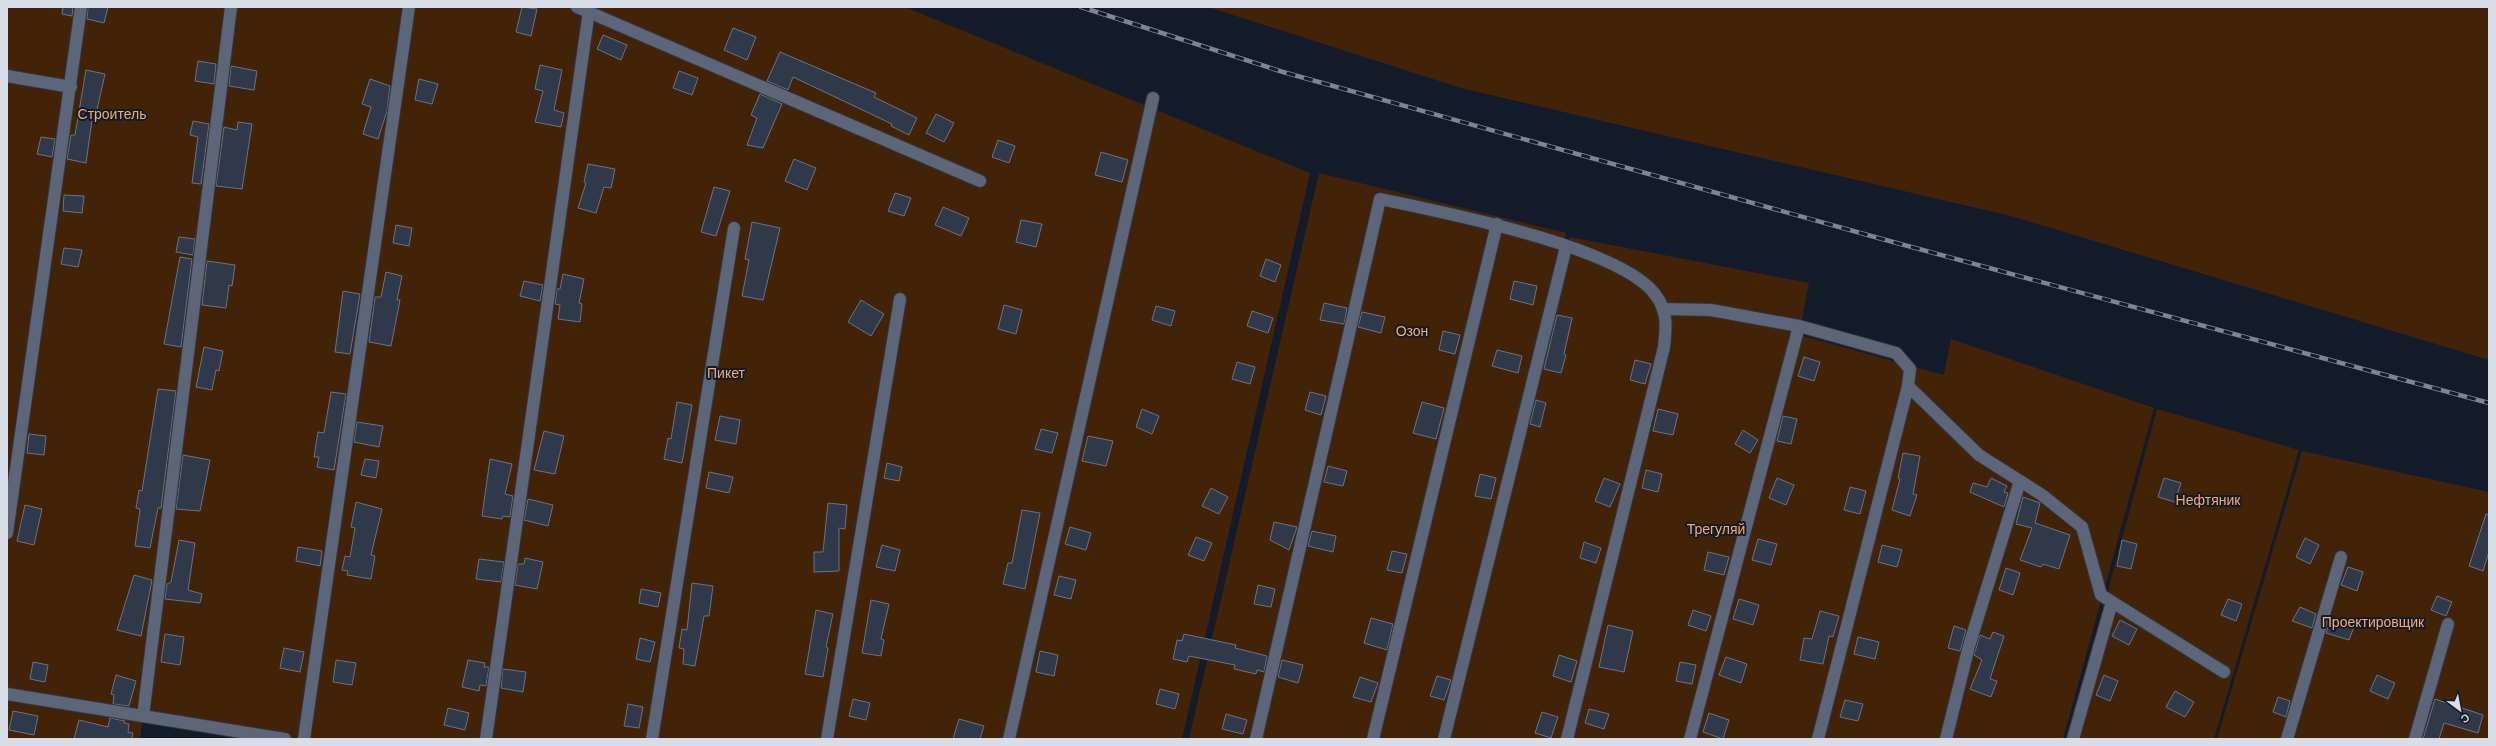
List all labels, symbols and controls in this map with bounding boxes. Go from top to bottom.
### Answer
park label: Строитель [78,105,146,122]
park label: Озон [1396,322,1428,339]
park label: Пикет [707,364,746,381]
park label: Нефтяник [2176,491,2241,508]
park label: Трегуляй [1687,520,1745,537]
park label: Проектировщик [2322,613,2425,630]
north arrow [2440,690,2480,730]
text: С [2459,711,2472,727]

